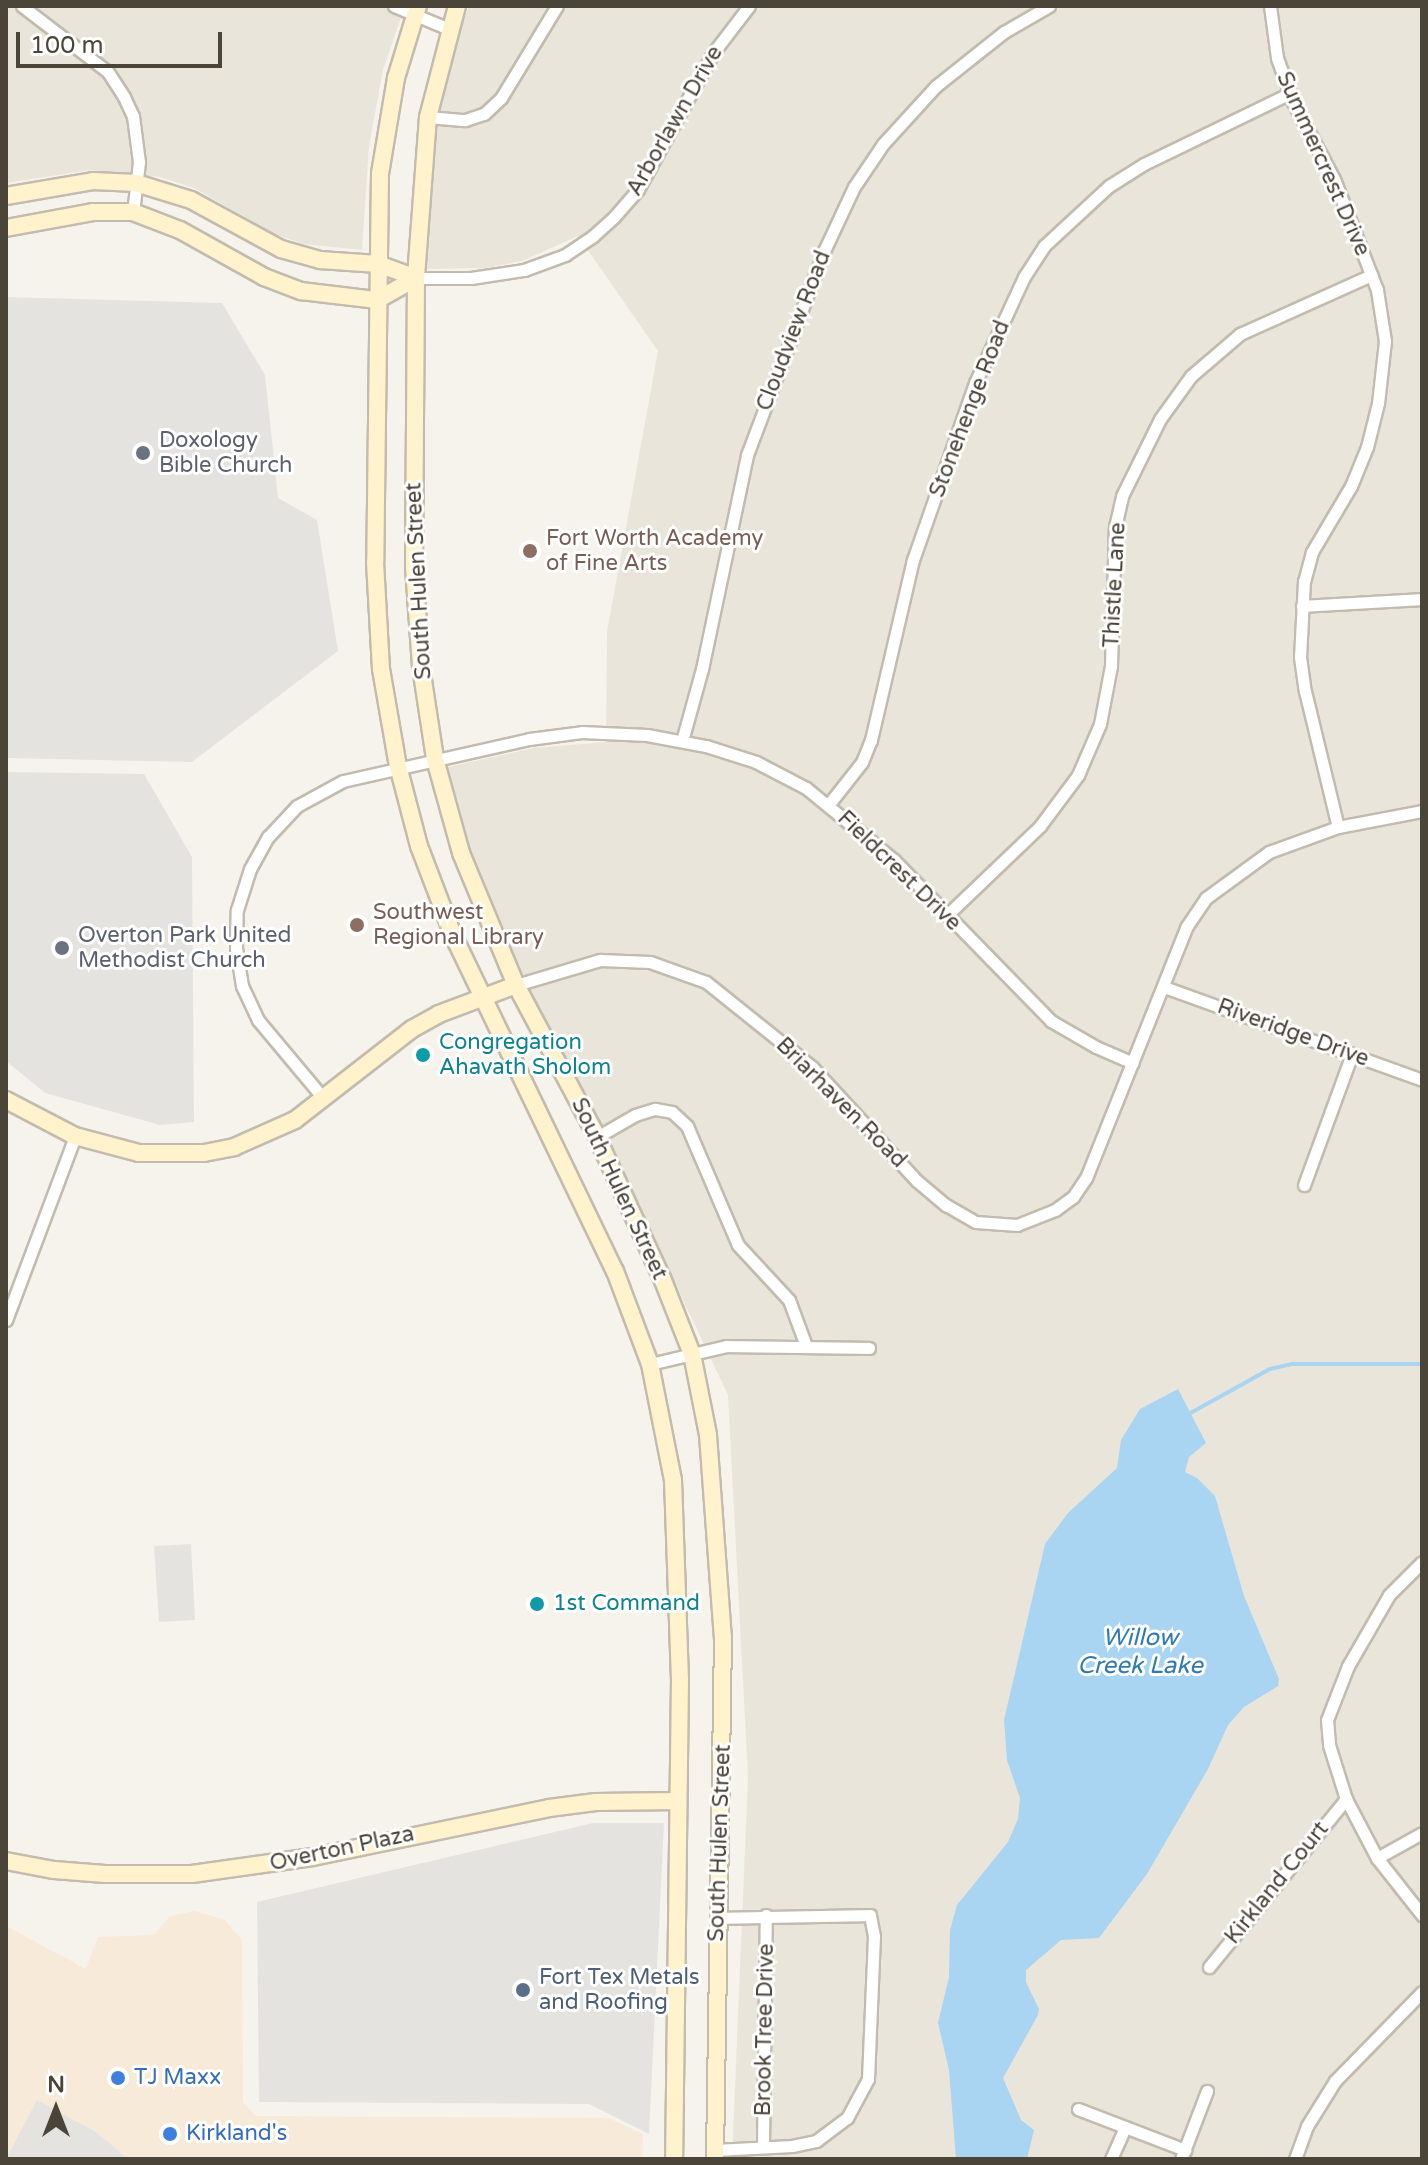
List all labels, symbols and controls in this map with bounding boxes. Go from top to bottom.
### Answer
scale bar [20,16,226,66]
text: 100 m [30,31,104,60]
street label: Arborlawn Drive [621,41,729,201]
street label: Summercrest Drive [1271,68,1375,260]
street label: Cloudview Road [751,247,837,415]
street label: Stonehenge Road [924,317,1016,501]
place label: Doxology Bible Church [159,427,292,478]
marker: Doxology Bible Church [134,444,152,462]
street label: South Hulen Street [401,482,437,680]
street label: Thistle Lane [1099,522,1131,648]
place label: Fort Worth Academy of Fine Arts [546,525,763,576]
marker: Fort Worth Academy of Fine Arts [521,542,539,560]
street label: Fieldcrest Drive [832,805,966,937]
place label: Southwest Regional Library [373,899,544,950]
marker: Southwest Regional Library [348,916,366,934]
place label: Overton Park United Methodist Church [78,922,291,974]
marker: Overton Park United Methodist Church [53,939,71,957]
street label: Riveridge Drive [1214,993,1372,1073]
place label: Congregation Ahavath Sholom [439,1029,611,1080]
street label: Briarhaven Road [770,1032,912,1174]
marker: Congregation Ahavath Sholom [414,1046,432,1064]
street label: South Hulen Street [565,1094,673,1284]
place label: 1st Command [553,1591,700,1617]
marker: 1st Command [528,1595,546,1613]
water label: Willow Creek Lake [1077,1624,1203,1680]
street label: South Hulen Street [703,1744,737,1942]
street label: Kirkland Court [1220,1816,1334,1950]
street label: Overton Plaza [267,1821,417,1877]
street label: Brook Tree Drive [750,1943,780,2117]
place label: Fort Tex Metals and Roofing [539,1964,700,2016]
marker: Fort Tex Metals and Roofing [514,1981,532,1999]
place label: TJ Maxx [134,2065,221,2091]
north arrow [16,2069,96,2149]
marker: TJ Maxx [109,2069,127,2087]
text: N [47,2072,65,2098]
place label: Kirkland's [186,2121,287,2147]
marker: Kirkland's [161,2125,179,2143]

